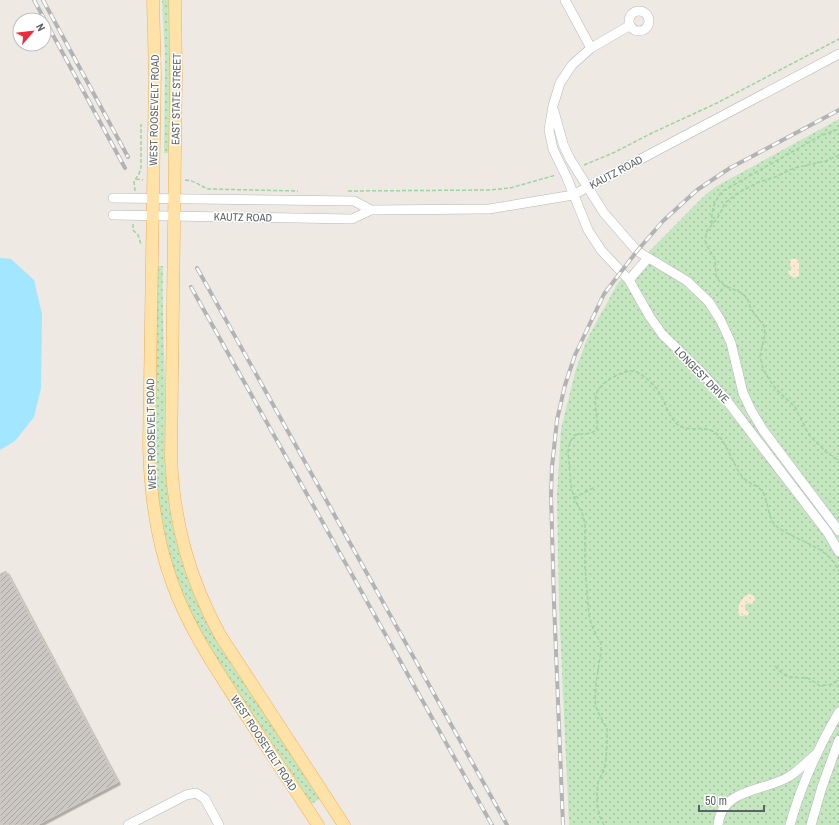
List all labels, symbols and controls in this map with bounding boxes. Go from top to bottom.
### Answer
north arrow [12,12,52,52]
text: N [33,21,49,33]
street label: EAST STATE STREET [168,53,184,145]
street label: WEST ROOSEVELT ROAD [146,54,162,166]
street label: KAUTZ ROAD [587,152,645,192]
street label: KAUTZ ROAD [214,209,272,225]
street label: LONGEST DRIVE [672,344,732,406]
street label: WEST ROOSEVELT ROAD [143,378,159,490]
street label: WEST ROOSEVELT ROAD [228,693,300,793]
scale bar [699,787,764,813]
text: 50 m [705,793,727,809]

